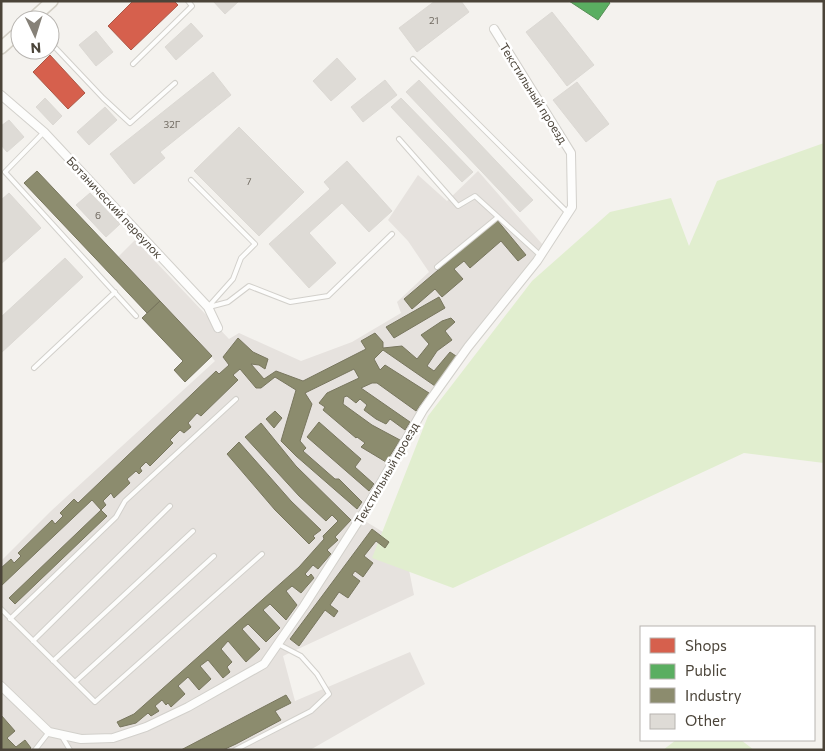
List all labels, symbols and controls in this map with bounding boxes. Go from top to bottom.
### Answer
north arrow [10,10,60,60]
house number: 21 [429,14,439,26]
text: N [30,40,42,57]
street label: Текстильный проезд [497,40,571,146]
house number: 32Г [164,118,181,130]
street label: Ботанический переулок [64,153,166,261]
house number: 7 [246,175,252,187]
house number: 6 [95,209,101,221]
street label: Текстильный проезд [351,419,421,527]
legend [640,626,815,741]
text: Shops [685,636,727,654]
text: Public [685,661,727,679]
text: Industry [685,686,742,704]
text: Other [685,711,726,729]

